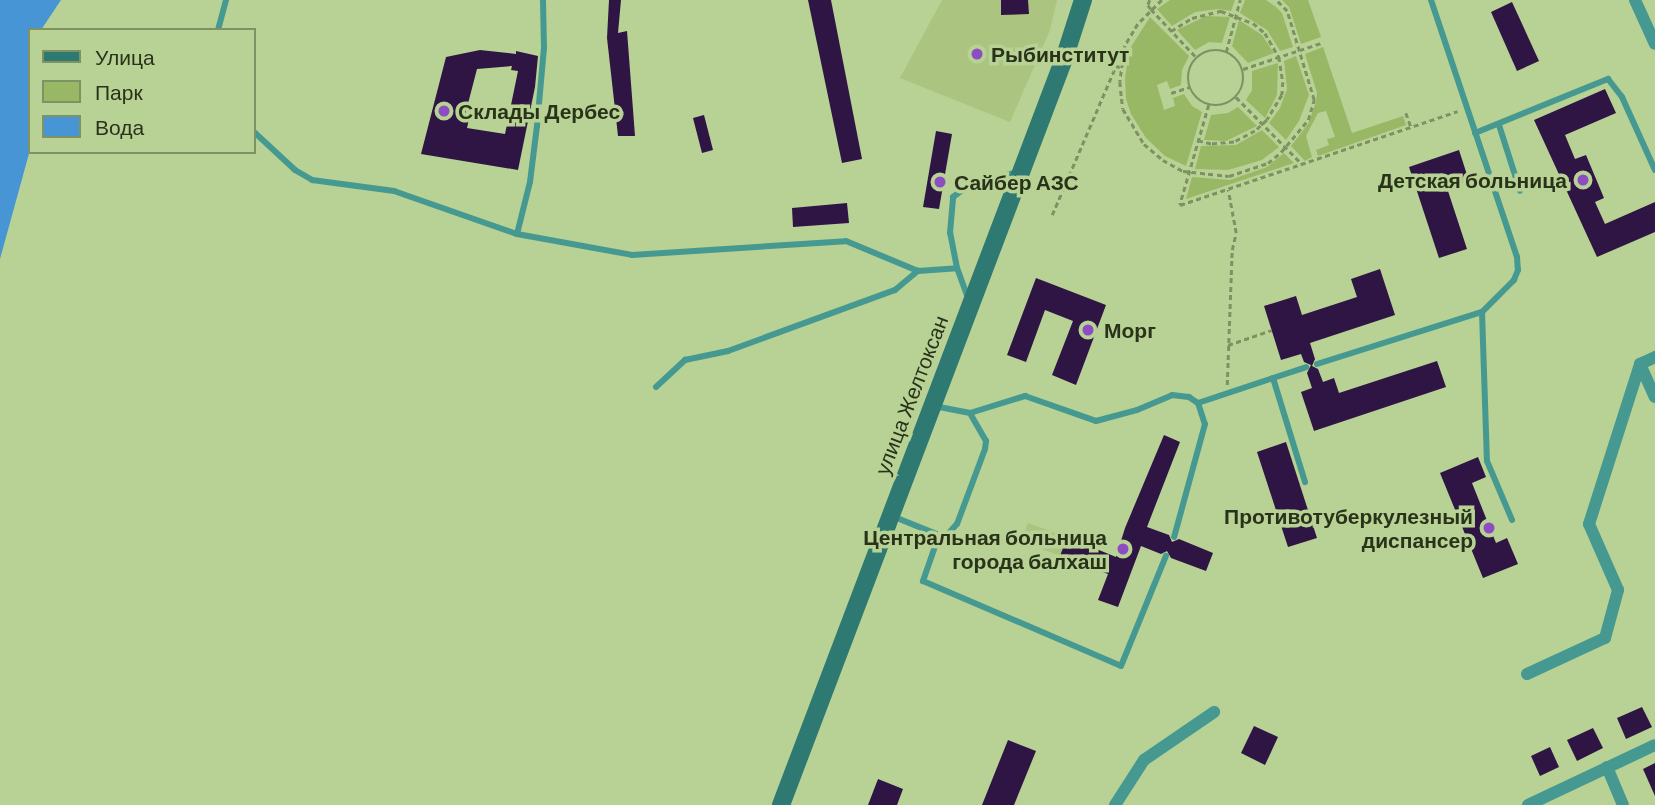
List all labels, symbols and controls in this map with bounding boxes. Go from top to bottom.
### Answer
legend [28,28,256,154]
place label: Рыбинститут [991,41,1129,67]
text: Улица [95,44,155,69]
marker: Рыбинститут [969,46,985,62]
text: Парк [95,79,143,104]
place label: Склады Дербес [458,98,620,124]
marker: Склады Дербес [436,103,452,119]
text: Вода [95,114,144,139]
place label: Детская больница [1378,167,1567,193]
place label: Сайбер АЗС [954,169,1079,195]
marker: Детская больница [1573,170,1593,190]
marker: Сайбер АЗС [932,174,948,190]
street label: улица Желтоксан [869,312,953,478]
place label: Морг [1104,317,1156,343]
marker: Морг [1078,320,1098,340]
place label: Противотуберкулезный диспансер [1224,503,1473,553]
marker: Противотуберкулезный диспансер [1479,518,1499,538]
place label: Центральная больница города балхаш [863,524,1107,574]
marker: Центральная больница города балхаш [1113,539,1133,559]

